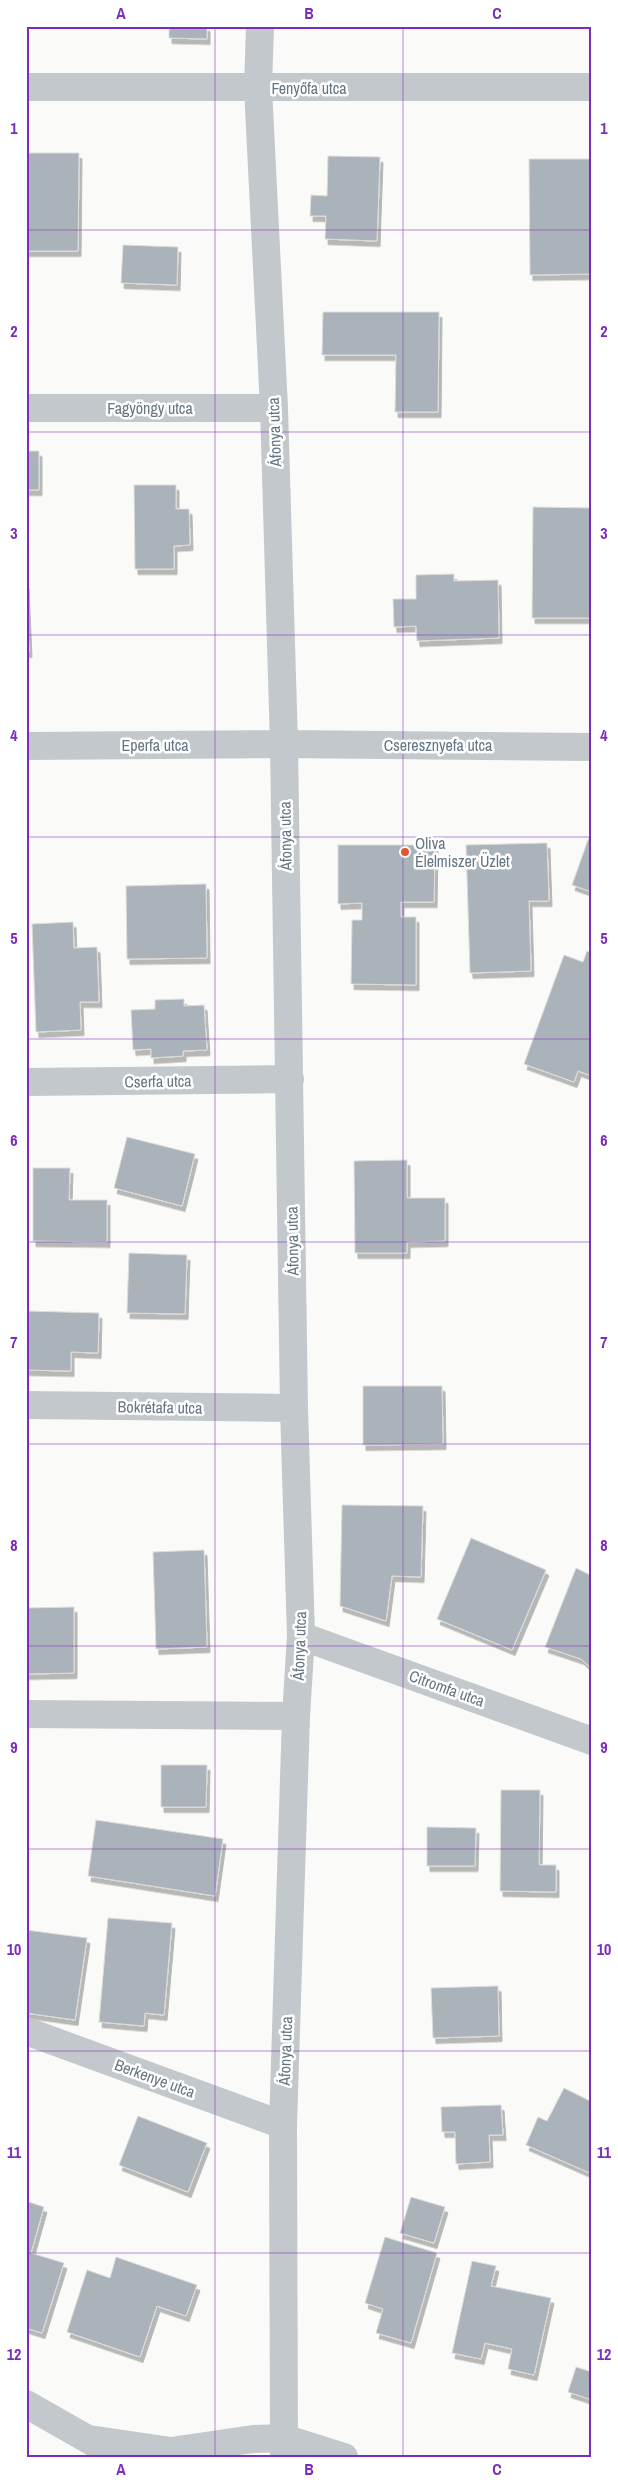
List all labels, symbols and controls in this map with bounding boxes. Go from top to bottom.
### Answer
text: A [116,2,126,24]
text: B [304,2,314,24]
text: C [492,2,502,24]
street label: Fenyőfa utca [271,77,347,99]
text: 1 [10,117,18,139]
text: 1 [600,117,608,139]
text: 2 [10,320,18,342]
text: 2 [600,320,608,342]
street label: Áfonya utca [262,396,286,468]
street label: Fagyöngy utca [107,397,193,419]
text: 3 [10,522,18,544]
text: 3 [600,522,608,544]
text: 4 [10,724,18,746]
text: 4 [600,724,608,746]
street label: Eperfa utca [121,734,189,756]
street label: Cseresznyefa utca [384,734,493,756]
street label: Áfonya utca [273,800,297,872]
place label: Oliva Élelmiszer Üzlet [415,832,510,872]
marker: Oliva Élelmiszer Üzlet [399,846,411,858]
text: 5 [10,927,18,949]
text: 5 [600,927,608,949]
street label: Cserfa utca [124,1069,192,1093]
text: 6 [10,1129,18,1151]
text: 6 [600,1129,608,1151]
street label: Áfonya utca [280,1205,304,1277]
text: 7 [10,1331,18,1353]
text: 7 [600,1331,608,1353]
street label: Bokrétafa utca [118,1395,203,1419]
text: 8 [10,1534,18,1556]
text: 8 [600,1534,608,1556]
street label: Áfonya utca [287,1610,311,1682]
street label: Citromfa utca [406,1664,488,1712]
text: 9 [10,1736,18,1758]
text: 9 [600,1736,608,1758]
text: 10 [7,1938,21,1960]
text: 10 [597,1938,611,1960]
street label: Áfonya utca [273,2015,297,2087]
street label: Berkenye utca [112,2053,199,2103]
text: 11 [7,2141,22,2163]
text: 11 [597,2141,612,2163]
text: 12 [7,2343,21,2365]
text: 12 [597,2343,611,2365]
text: A [116,2458,126,2480]
text: B [304,2458,314,2480]
text: C [492,2458,502,2480]

